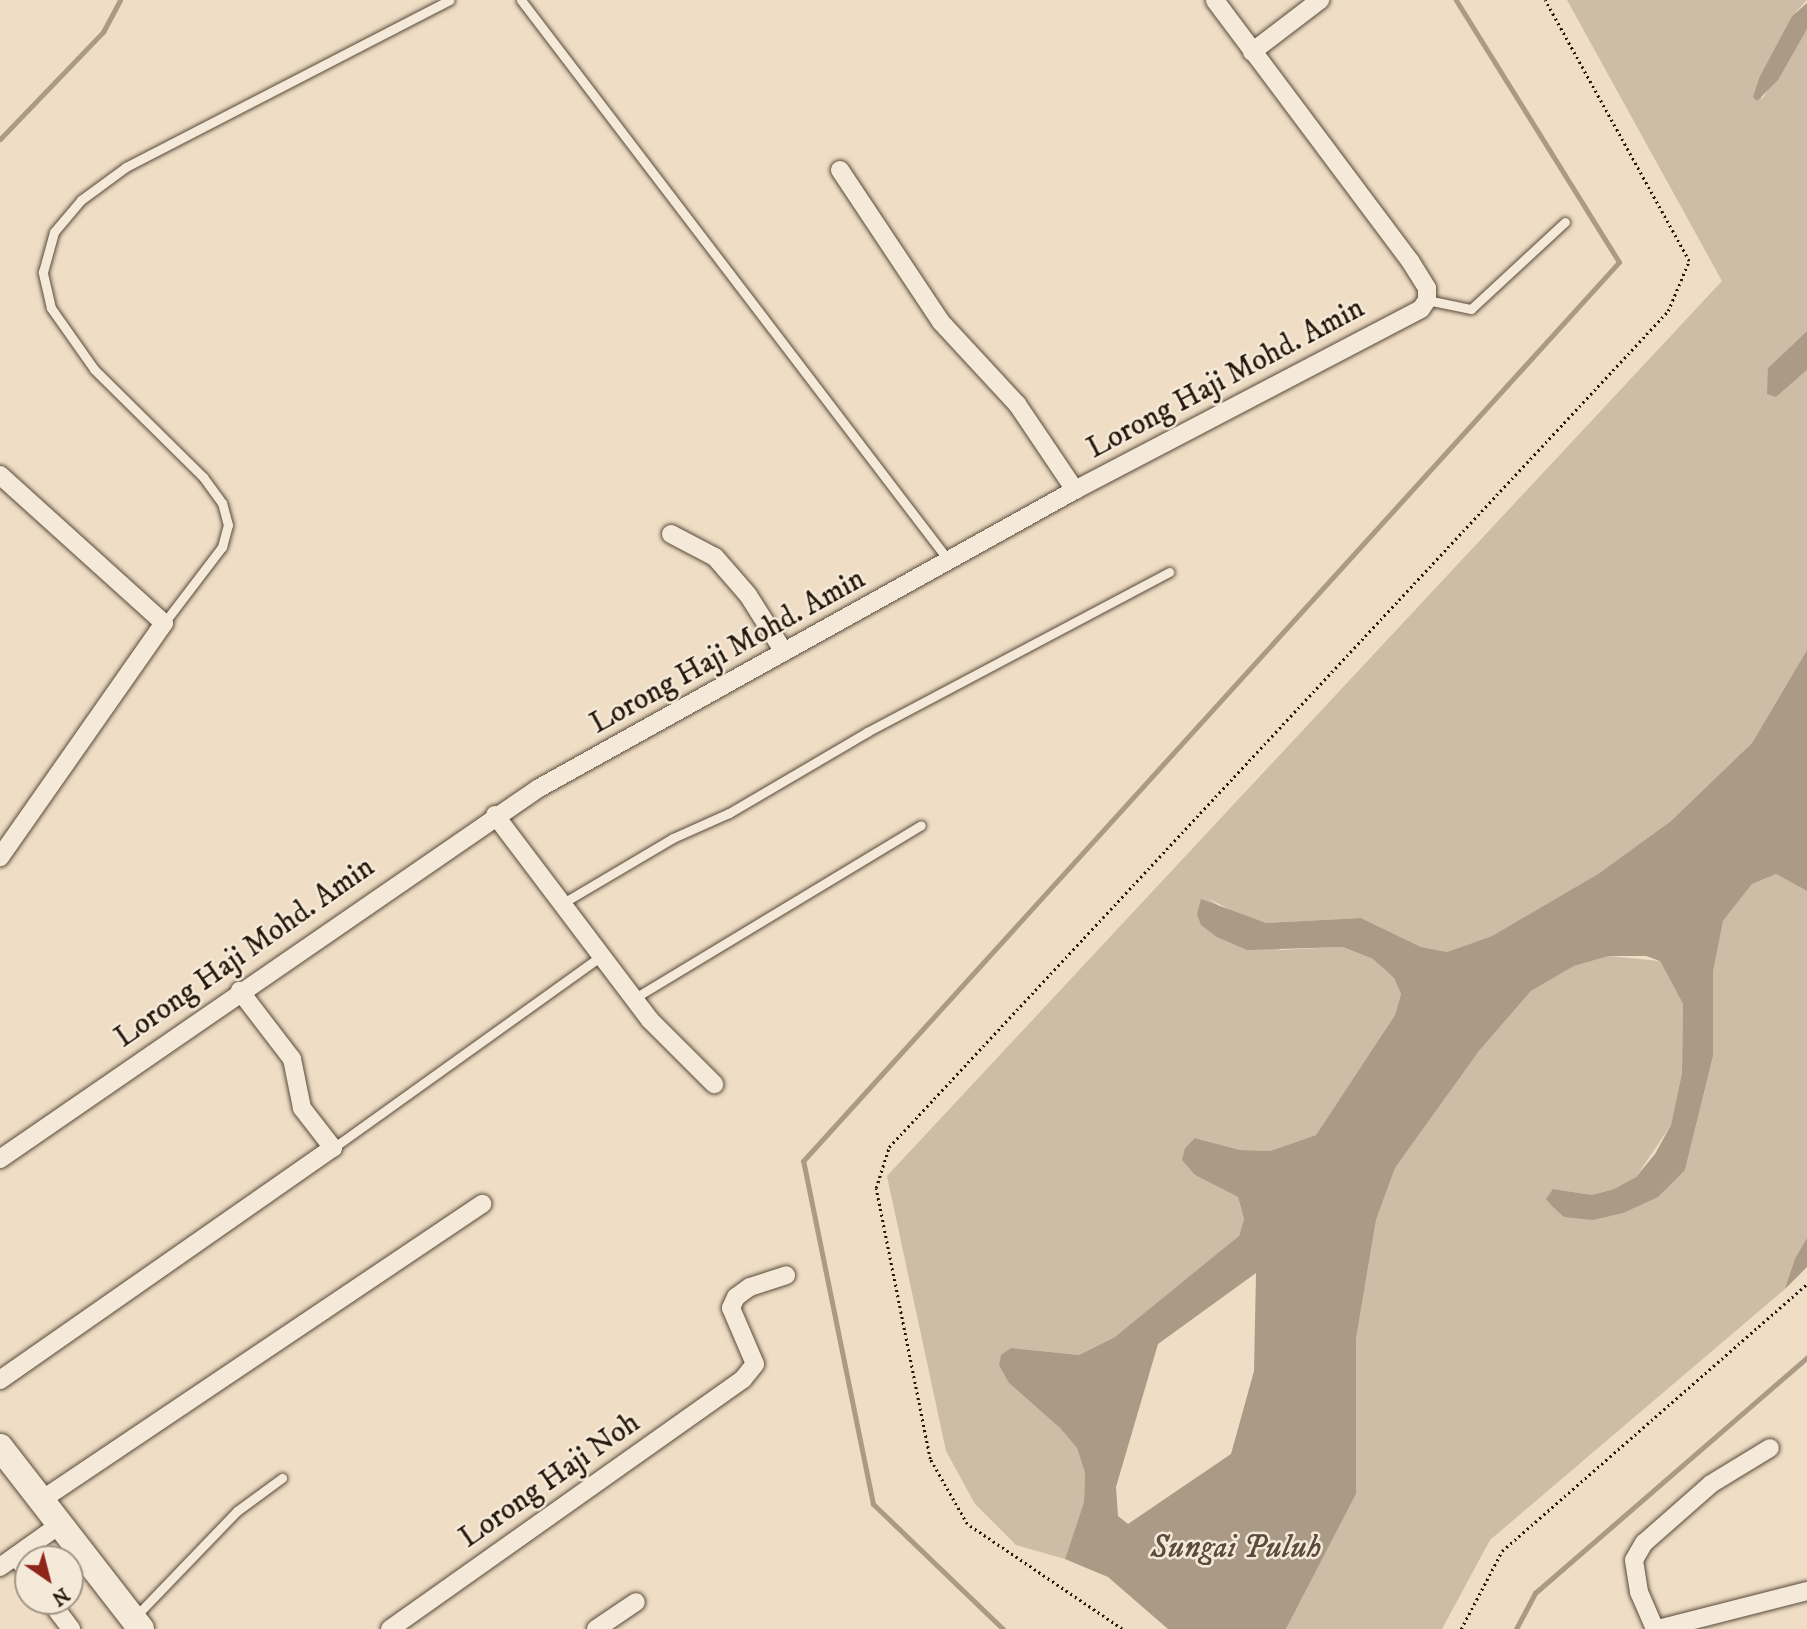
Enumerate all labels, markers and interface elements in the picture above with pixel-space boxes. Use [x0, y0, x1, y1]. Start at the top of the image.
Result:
street label: Lorong Haji Mohd. Amin [1081, 291, 1371, 467]
street label: Lorong Haji Mohd. Amin [584, 561, 872, 743]
street label: Lorong Haji Mohd. Amin [108, 850, 382, 1056]
street label: Lorong Haji Noh [453, 1405, 647, 1557]
water label: Sungai Puluh [1151, 1529, 1321, 1567]
north arrow [14, 1545, 84, 1615]
text: N [47, 1582, 73, 1610]

